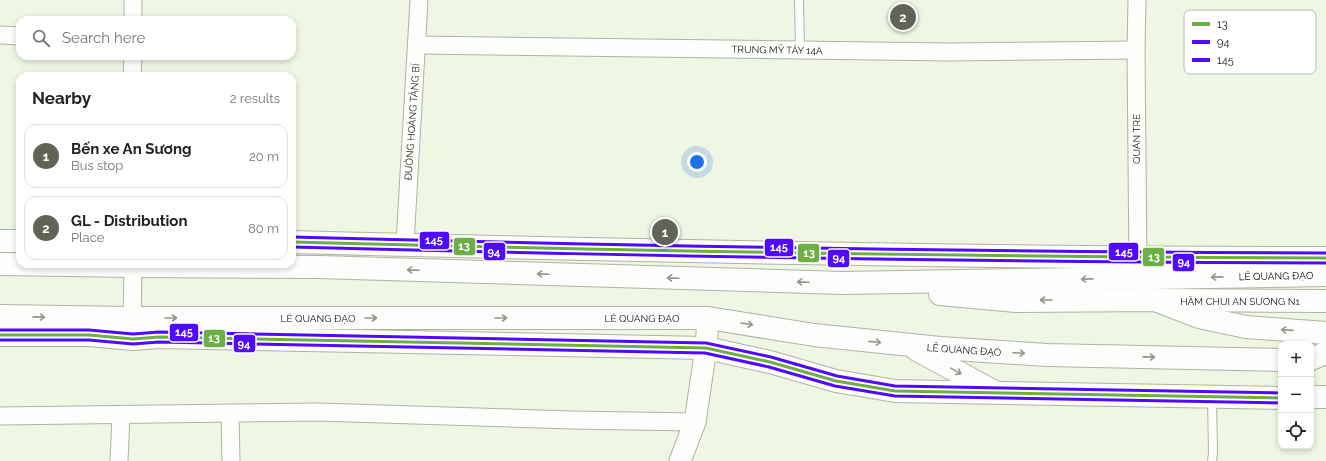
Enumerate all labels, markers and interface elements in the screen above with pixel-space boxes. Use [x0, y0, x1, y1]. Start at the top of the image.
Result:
pin: 2 [890, 2, 916, 32]
legend [1184, 10, 1316, 74]
search box [16, 16, 296, 60]
text: 13 [1217, 18, 1228, 31]
icon: search [30, 27, 52, 49]
text: Search here [62, 29, 145, 47]
text: 94 [1217, 36, 1229, 49]
street label: TRUNG MỸ TÂY 14A [731, 44, 823, 56]
text: 145 [1217, 54, 1234, 67]
street label: ĐƯỜNG HOÀNG TĂNG BÍ [402, 63, 422, 181]
text: Nearby [32, 88, 91, 108]
text: 2 results [230, 91, 280, 106]
street label: QUÁN TRE [1131, 114, 1142, 164]
text: Bến xe An Sương [71, 140, 191, 158]
text: 1 [43, 149, 49, 164]
text: 20 m [249, 149, 279, 164]
your location [687, 152, 707, 172]
text: Bus stop [71, 158, 123, 173]
text: GL - Distribution [71, 212, 187, 230]
pin: 1 [652, 217, 678, 247]
text: 2 [42, 221, 50, 236]
text: 80 m [248, 221, 279, 236]
text: Place [71, 230, 104, 245]
line badge: 145 [419, 231, 450, 250]
text: 145 [425, 234, 443, 247]
line badge: 13 [453, 237, 476, 256]
line badge: 145 [764, 238, 794, 257]
text: 13 [458, 240, 470, 253]
text: 145 [770, 241, 788, 254]
line badge: 94 [483, 242, 506, 261]
line badge: 145 [1108, 242, 1139, 261]
line badge: 13 [797, 243, 820, 263]
text: 94 [488, 246, 500, 259]
text: 145 [1115, 246, 1133, 259]
text: 13 [803, 247, 815, 260]
line badge: 13 [1142, 247, 1165, 267]
line badge: 94 [827, 249, 850, 268]
text: 13 [1148, 251, 1160, 264]
text: 94 [833, 252, 845, 265]
line badge: 94 [1172, 253, 1195, 272]
text: 94 [1178, 256, 1190, 269]
one-way arrow [407, 266, 420, 274]
one-way arrow [537, 270, 550, 278]
street label: LÊ QUANG ĐẠO [1238, 270, 1314, 282]
one-way arrow [1211, 273, 1224, 281]
one-way arrow [667, 274, 680, 282]
one-way arrow [1081, 275, 1094, 283]
one-way arrow [797, 278, 810, 286]
one-way arrow [1040, 296, 1053, 304]
street label: HẦM CHUI AN SƯƠNG N1 [1180, 296, 1300, 307]
one-way arrow [32, 313, 45, 321]
street label: LÊ QUANG ĐẠO [281, 313, 356, 324]
street label: LÊ QUANG ĐẠO [605, 313, 680, 324]
one-way arrow [164, 314, 177, 322]
one-way arrow [364, 314, 377, 322]
one-way arrow [494, 314, 507, 322]
one-way arrow [740, 321, 753, 329]
line badge: 145 [169, 323, 199, 342]
text: 145 [175, 326, 193, 339]
one-way arrow [1281, 327, 1294, 334]
line badge: 13 [203, 329, 226, 348]
text: 13 [208, 332, 220, 345]
line badge: 94 [233, 334, 256, 353]
text: 94 [238, 338, 250, 351]
one-way arrow [868, 338, 881, 346]
map controls [1278, 341, 1314, 449]
button: + [1278, 341, 1314, 377]
street label: LÊ QUANG ĐẠO [926, 342, 1002, 358]
one-way arrow [1012, 350, 1025, 357]
one-way arrow [1142, 353, 1155, 361]
one-way arrow [950, 367, 962, 375]
button: − [1278, 377, 1314, 413]
button: locate [1278, 413, 1314, 449]

